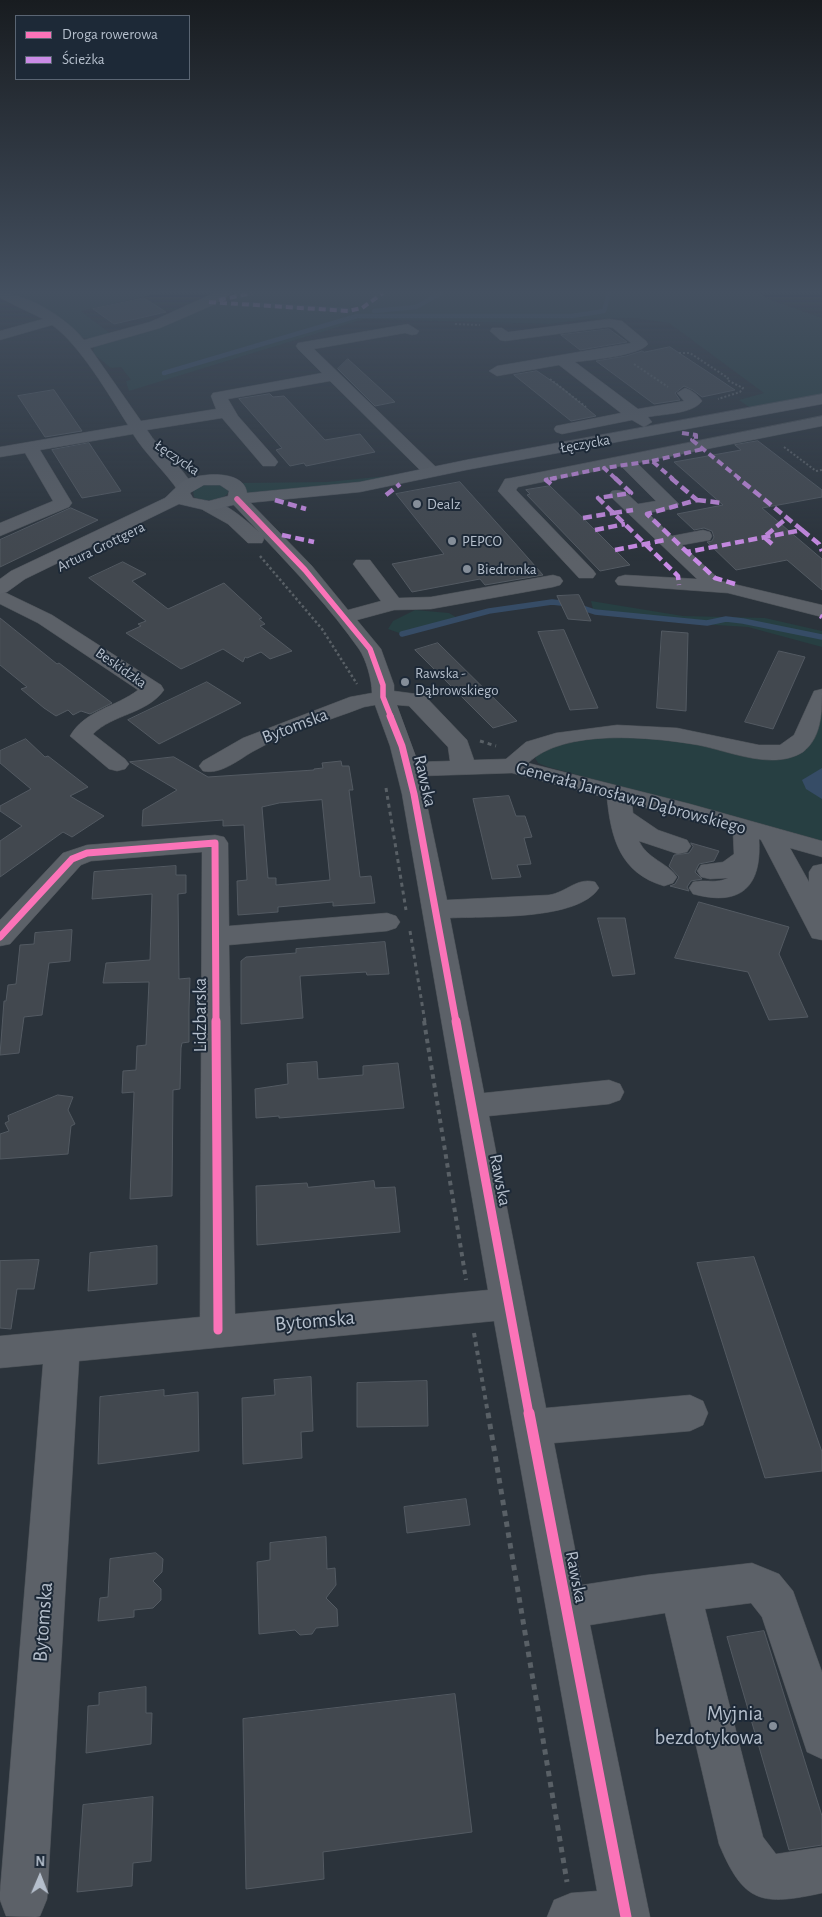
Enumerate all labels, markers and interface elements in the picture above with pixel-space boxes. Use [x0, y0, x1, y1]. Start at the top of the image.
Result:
legend [15, 15, 190, 80]
text: Droga rowerowa [62, 27, 158, 42]
text: Ścieżka [62, 52, 105, 67]
street label: Łęczycka [559, 431, 611, 457]
street label: Łęczycka [151, 436, 203, 480]
place label: Dealz [427, 495, 460, 513]
marker: Dealz [411, 498, 423, 510]
street label: Artura Grottgera [54, 518, 148, 576]
place label: PEPCO [462, 532, 502, 550]
marker: PEPCO [446, 535, 458, 547]
place label: Biedronka [477, 560, 537, 578]
marker: Biedronka [461, 563, 473, 575]
street label: Beskidzka [92, 644, 150, 692]
place label: Rawska - Dąbrowskiego [415, 664, 499, 699]
marker: Rawska - Dąbrowskiego [399, 676, 411, 688]
street label: Bytomska [259, 704, 331, 748]
street label: Rawska [409, 753, 441, 809]
street label: Generała Jarosława Dąbrowskiego [514, 757, 748, 839]
street label: Lidzbarska [190, 978, 212, 1052]
street label: Rawska [484, 1152, 516, 1208]
street label: Bytomska [274, 1305, 356, 1337]
street label: Rawska [560, 1549, 592, 1605]
street label: Bytomska [28, 1581, 58, 1663]
place label: Myjnia bezdotykowa [655, 1701, 763, 1751]
marker: Myjnia bezdotykowa [767, 1720, 779, 1732]
north arrow [15, 1852, 65, 1902]
text: N [35, 1855, 45, 1869]

